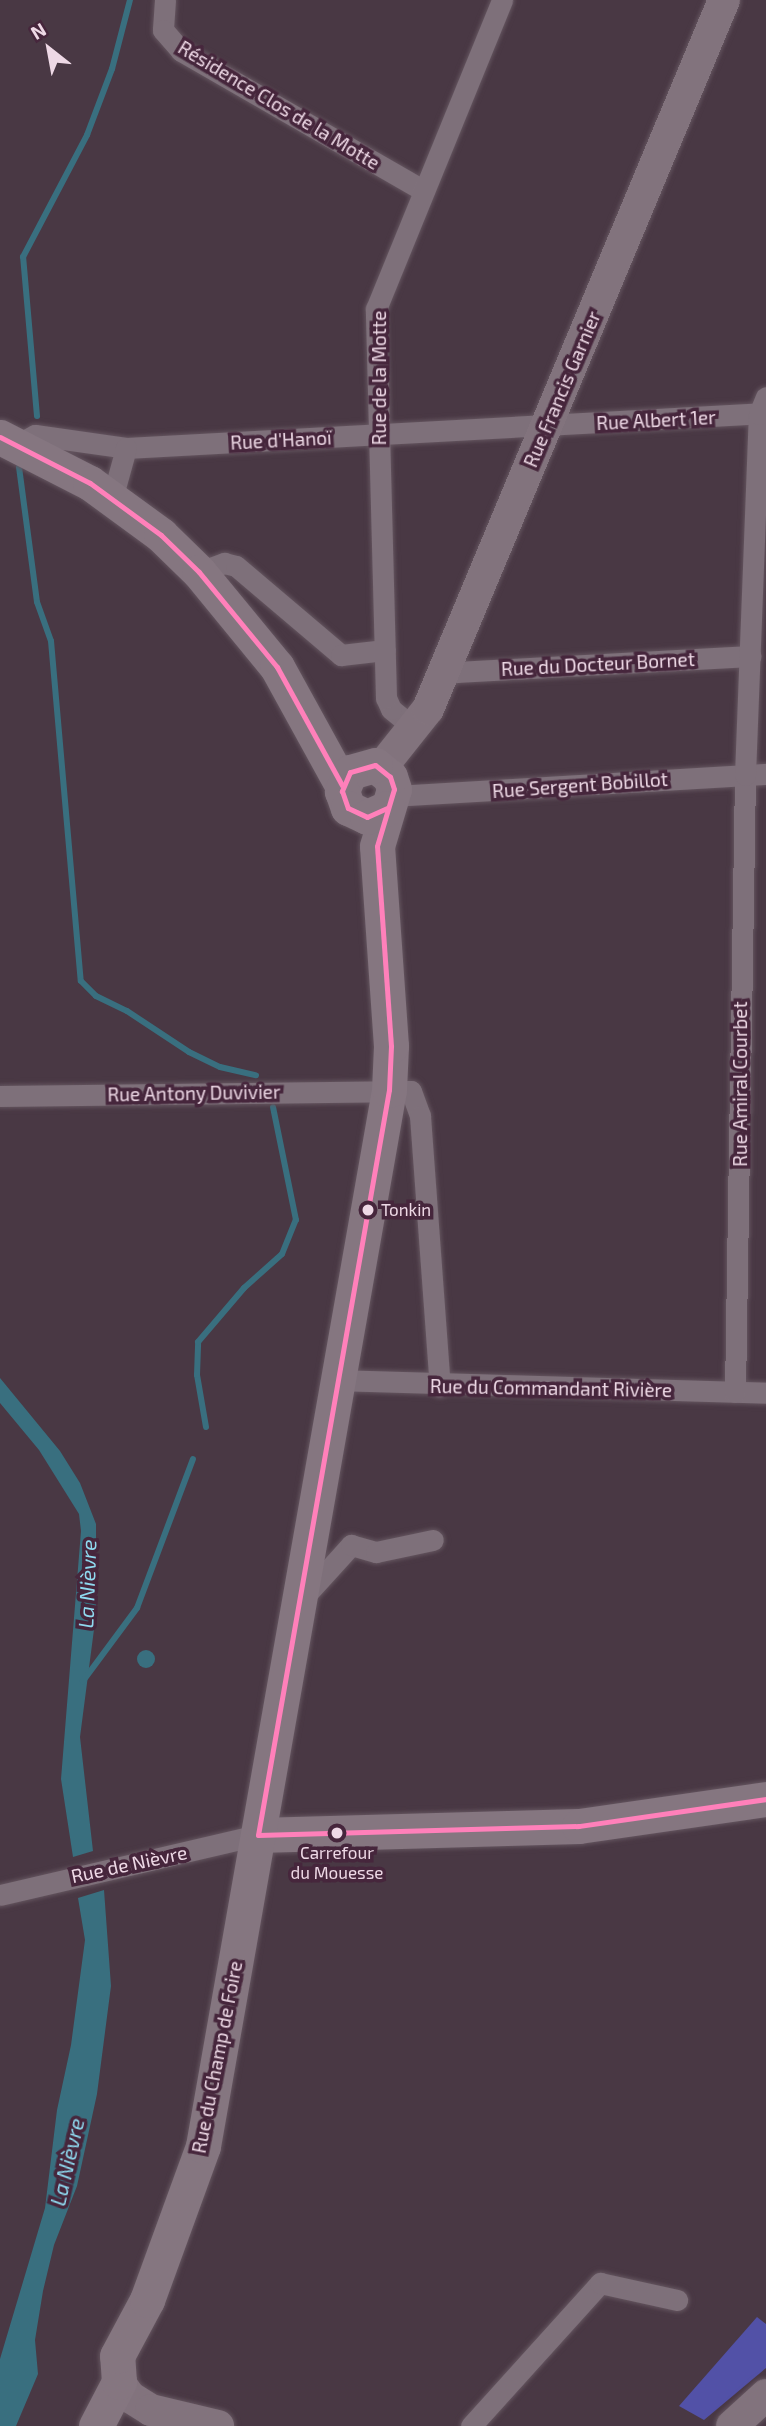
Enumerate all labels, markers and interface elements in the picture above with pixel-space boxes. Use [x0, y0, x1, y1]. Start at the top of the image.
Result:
north arrow [14, 14, 84, 84]
text: N [26, 17, 50, 44]
street label: Résidence Clos de la Motte [174, 36, 384, 174]
street label: Rue Francis Garnier [519, 307, 605, 471]
street label: Rue de la Motte [368, 311, 390, 445]
street label: Rue Albert 1er [595, 405, 717, 435]
street label: Rue d'Hanoï [230, 426, 332, 454]
street label: Rue du Docteur Bornet [500, 648, 696, 680]
street label: Rue Sergent Bobillot [491, 767, 669, 803]
street label: Rue Amiral Courbet [729, 1001, 751, 1167]
street label: Rue Antony Duvivier [107, 1080, 281, 1106]
place label: Tonkin [381, 1200, 431, 1220]
marker: Tonkin [361, 1203, 375, 1217]
street label: Rue du Commandant Rivière [430, 1374, 672, 1402]
water label: La Nièvre [73, 1539, 101, 1629]
marker: Carrefour du Mouesse [330, 1826, 344, 1840]
street label: Rue de Nièvre [69, 1841, 189, 1887]
place label: Carrefour du Mouesse [290, 1843, 384, 1883]
street label: Rue du Champ de Foire [187, 1959, 247, 2155]
water label: La Nièvre [45, 2116, 89, 2208]

